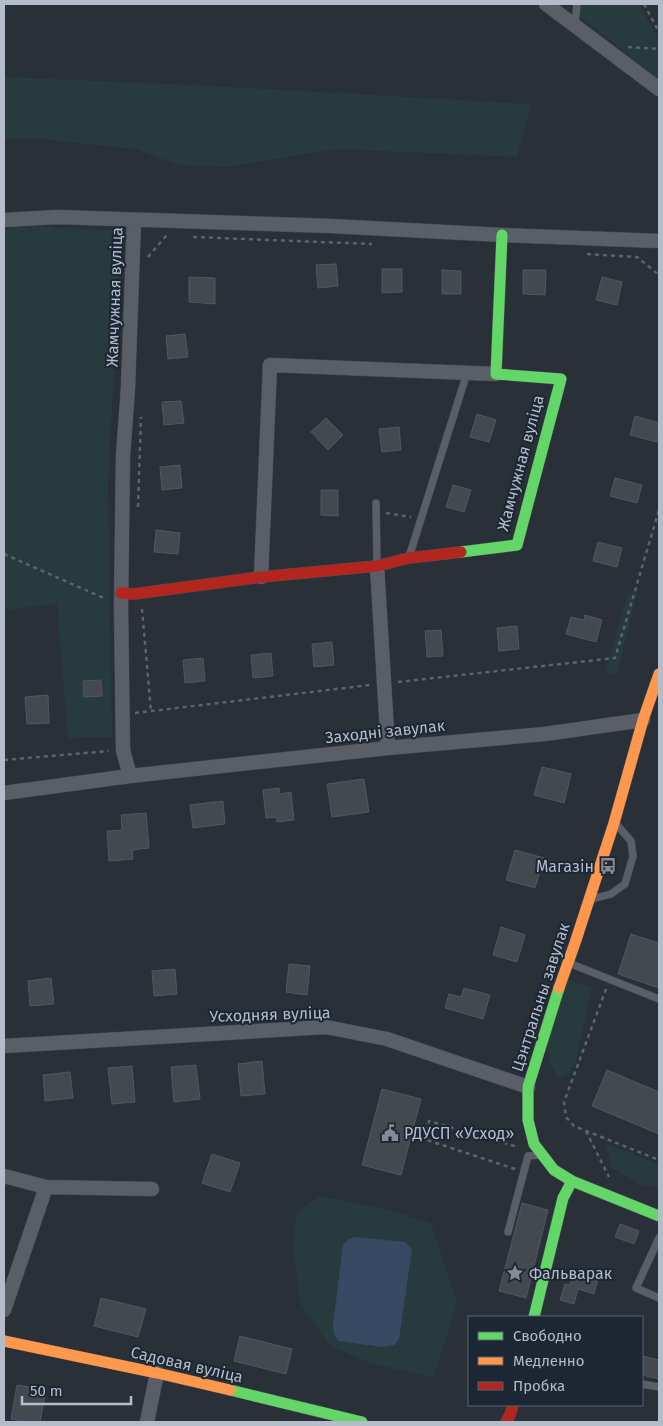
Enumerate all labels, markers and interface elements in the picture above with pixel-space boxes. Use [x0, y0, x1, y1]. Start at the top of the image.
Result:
street label: Жамчужная вуліца [103, 227, 126, 367]
street label: Жамчужная вуліца [493, 393, 548, 533]
street label: Заходні завулак [324, 716, 447, 747]
bus stop icon: Магазін [598, 856, 618, 876]
place label: Магазін [536, 857, 594, 876]
street label: Цэнтральны завулак [507, 920, 574, 1074]
street label: Усходняя вуліца [209, 1003, 331, 1026]
public building icon: РДУСП «Усход» [380, 1123, 400, 1143]
place label: РДУСП «Усход» [404, 1124, 514, 1143]
place icon: Фальварак [505, 1263, 525, 1283]
place label: Фальварак [529, 1264, 613, 1283]
legend [468, 1316, 643, 1406]
text: Свободно [513, 1327, 582, 1345]
street label: Садовая вуліца [129, 1342, 245, 1387]
text: Медленно [513, 1352, 585, 1370]
scale bar [22, 1374, 131, 1406]
text: Пробка [513, 1377, 565, 1395]
text: 50 m [30, 1382, 63, 1400]

